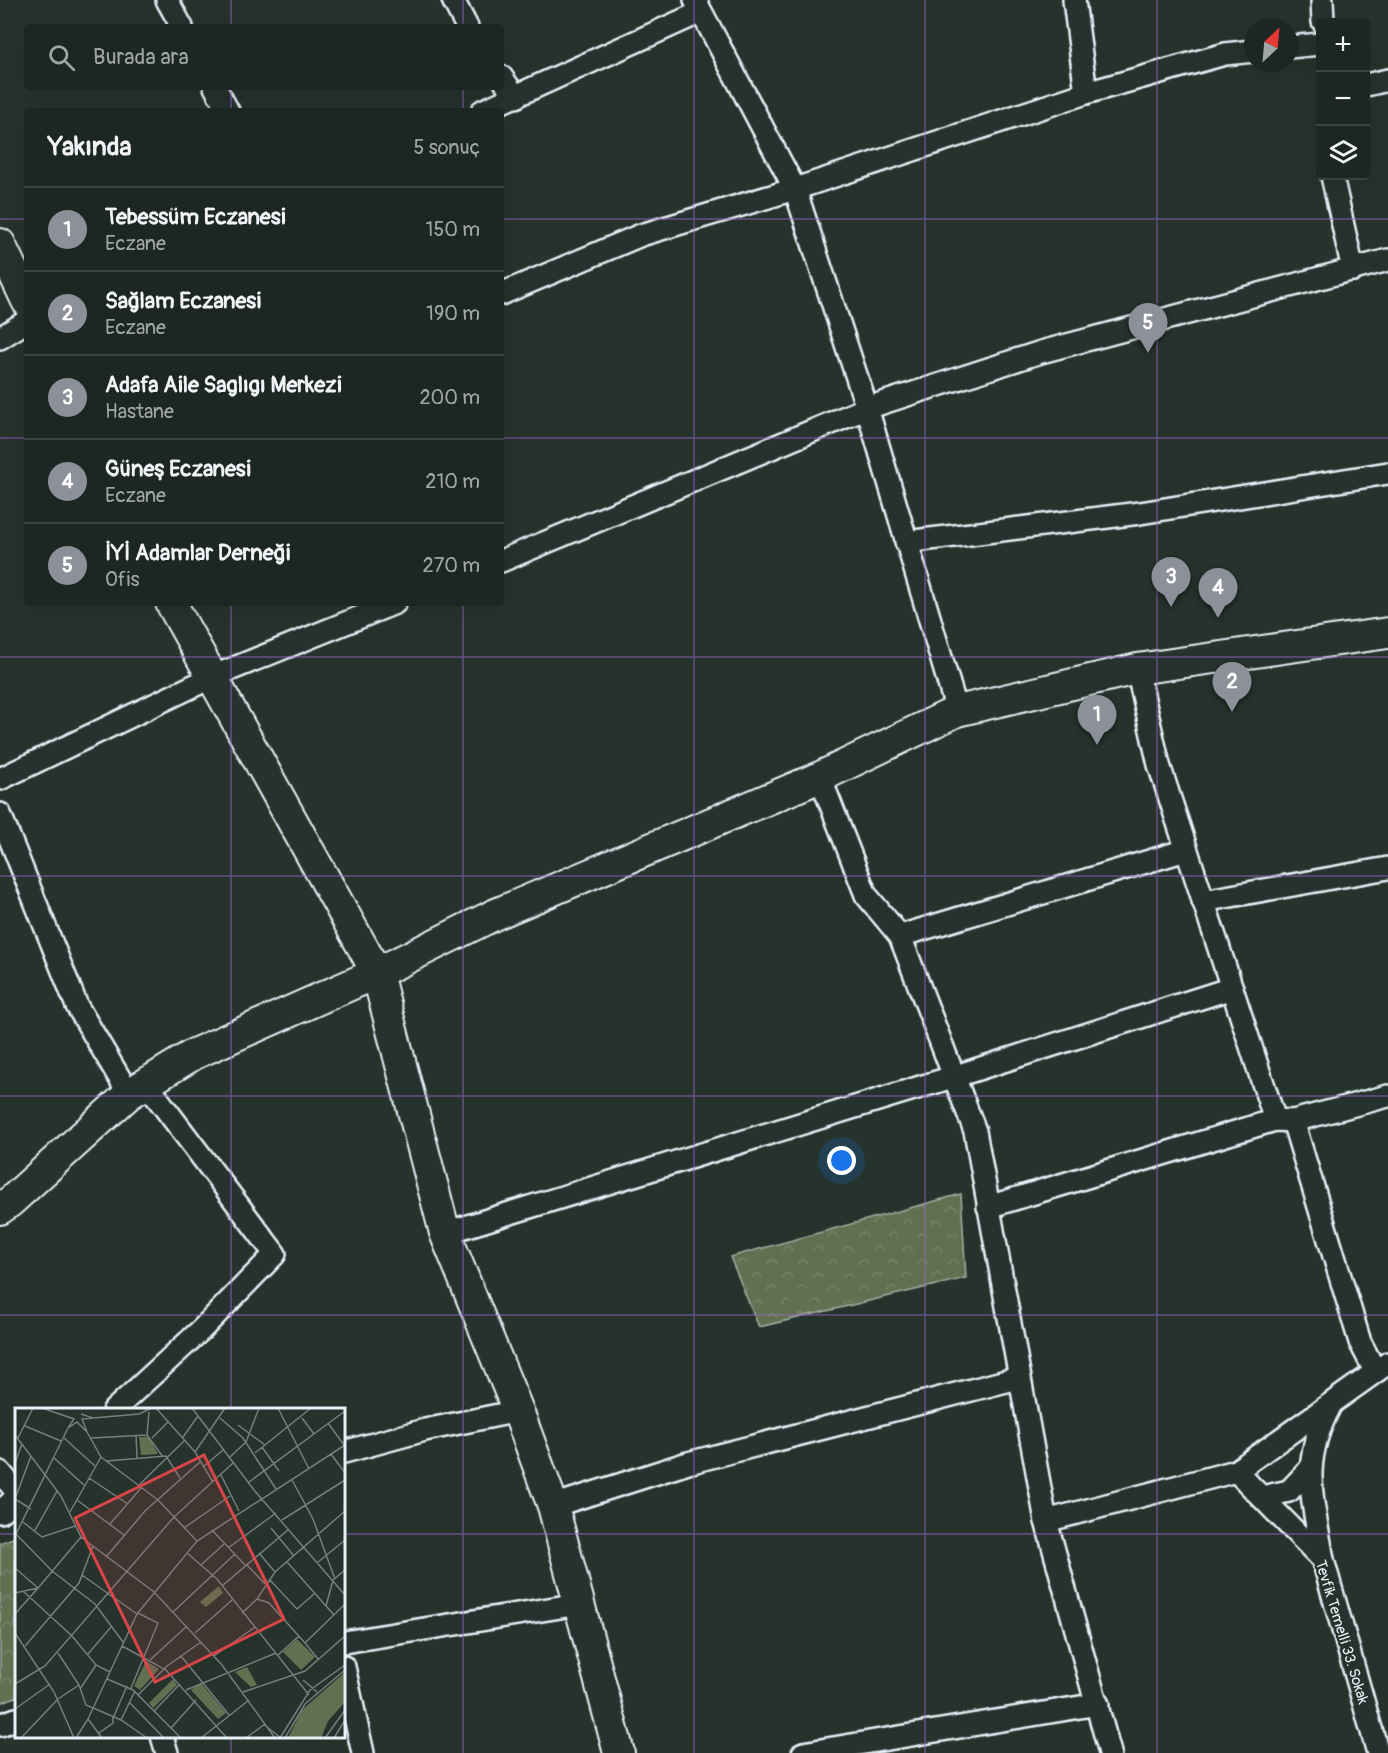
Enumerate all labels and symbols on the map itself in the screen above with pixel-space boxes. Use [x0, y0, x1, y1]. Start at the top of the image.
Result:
north arrow [1244, 18, 1298, 72]
pin: 5 [1128, 304, 1168, 353]
pin: 3 [1152, 558, 1190, 607]
pin: 4 [1198, 568, 1238, 618]
pin: 2 [1212, 662, 1252, 712]
pin: 1 [1078, 696, 1116, 745]
your location [827, 1146, 856, 1175]
inset map [15, 1408, 345, 1738]
street label: Tevfik Temelli 33. Sokak [1311, 1558, 1373, 1707]

